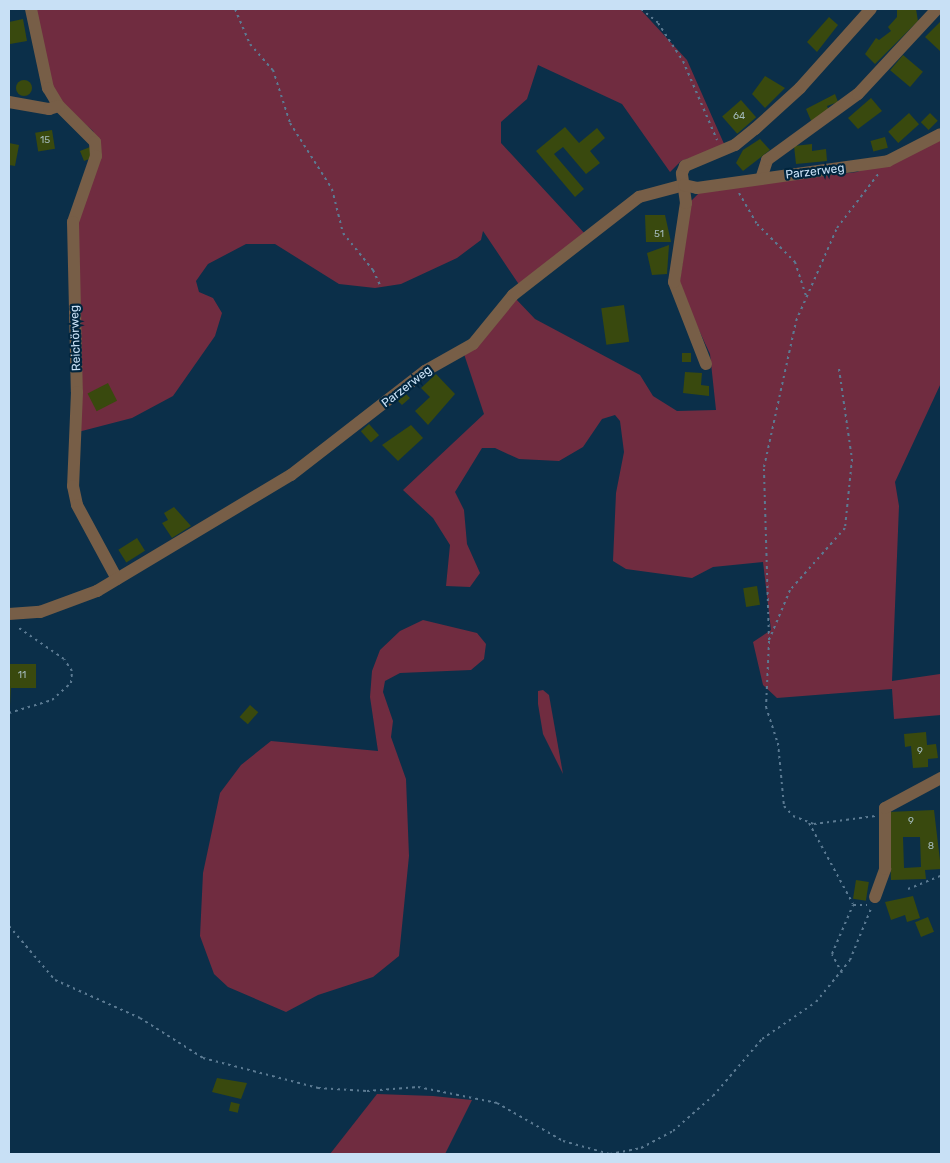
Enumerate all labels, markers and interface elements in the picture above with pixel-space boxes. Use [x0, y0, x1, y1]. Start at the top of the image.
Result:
house number: 64 [733, 111, 745, 123]
house number: 15 [40, 135, 50, 147]
street label: Parzerweg [785, 161, 845, 183]
house number: 51 [654, 229, 664, 241]
street label: Reichörweg [68, 305, 84, 371]
street label: Parzerweg [379, 363, 435, 411]
house number: 11 [18, 670, 26, 682]
house number: 9 [917, 746, 923, 758]
house number: 9 [908, 816, 914, 828]
house number: 8 [928, 841, 934, 853]

